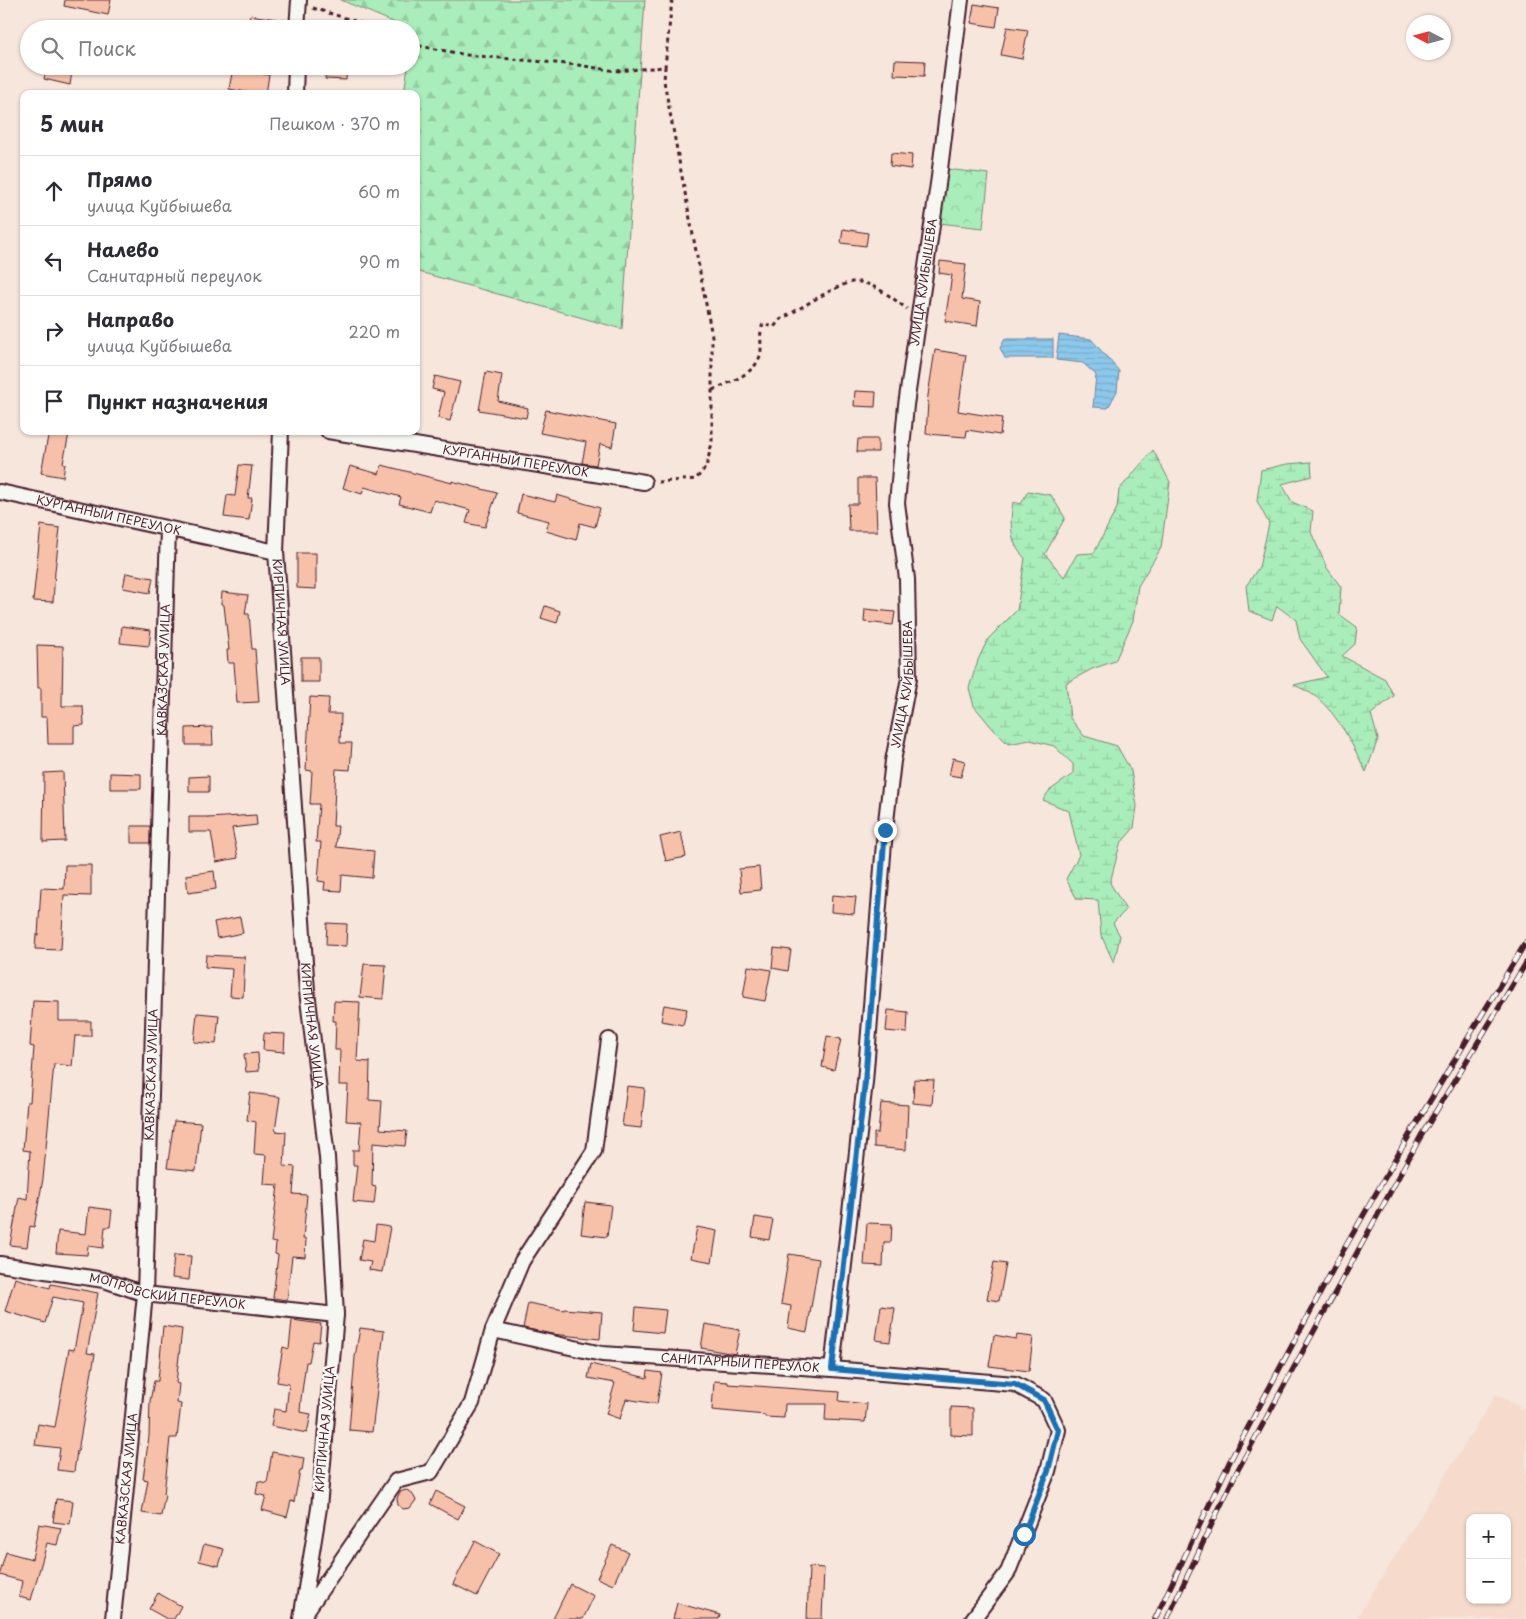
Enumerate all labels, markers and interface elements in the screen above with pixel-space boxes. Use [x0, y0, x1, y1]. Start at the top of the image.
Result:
north arrow [1406, 15, 1451, 60]
search box [20, 20, 420, 75]
icon: search [38, 34, 66, 62]
text: Поиск [78, 34, 136, 62]
text: 5 мин [40, 107, 104, 139]
text: Пешком · 370 m [269, 111, 400, 135]
text: Прямо [87, 165, 152, 193]
icon: ahead [40, 177, 68, 205]
text: 60 m [358, 179, 400, 203]
text: улица Куйбышева [87, 193, 232, 217]
street label: УЛИЦА КУЙБЫШЕВА [905, 217, 941, 347]
text: Налево [87, 235, 159, 263]
icon: left [40, 247, 68, 275]
text: 90 m [359, 249, 400, 273]
text: Санитарный переулок [87, 263, 262, 287]
text: Направо [87, 305, 174, 333]
icon: right [40, 317, 68, 345]
text: 220 m [349, 319, 400, 343]
text: улица Куйбышева [87, 333, 232, 357]
icon: arrive [40, 387, 68, 415]
text: Пункт назначения [87, 387, 268, 415]
street label: КУРГАННЫЙ ПЕРЕУЛОК [441, 440, 590, 481]
street label: КУРГАННЫЙ ПЕРЕУЛОК [35, 490, 183, 539]
street label: КИРПИЧНАЯ УЛИЦА [268, 558, 295, 686]
street label: КАВКАЗСКАЯ УЛИЦА [152, 604, 174, 736]
street label: УЛИЦА КУЙБЫШЕВА [886, 620, 917, 749]
route end [874, 819, 897, 842]
street label: КИРПИЧНАЯ УЛИЦА [297, 962, 329, 1090]
street label: КАВКАЗСКАЯ УЛИЦА [140, 1008, 162, 1141]
street label: МОПРОВСКИЙ ПЕРЕУЛОК [88, 1268, 247, 1313]
street label: САНИТАРНЫЙ ПЕРЕУЛОК [660, 1348, 820, 1376]
street label: КИРПИЧНАЯ УЛИЦА [309, 1365, 339, 1493]
street label: КАВКАЗСКАЯ УЛИЦА [110, 1412, 141, 1545]
map controls [1466, 1514, 1511, 1604]
button: + [1466, 1514, 1511, 1559]
route start [1013, 1523, 1036, 1546]
button: − [1466, 1559, 1511, 1604]

